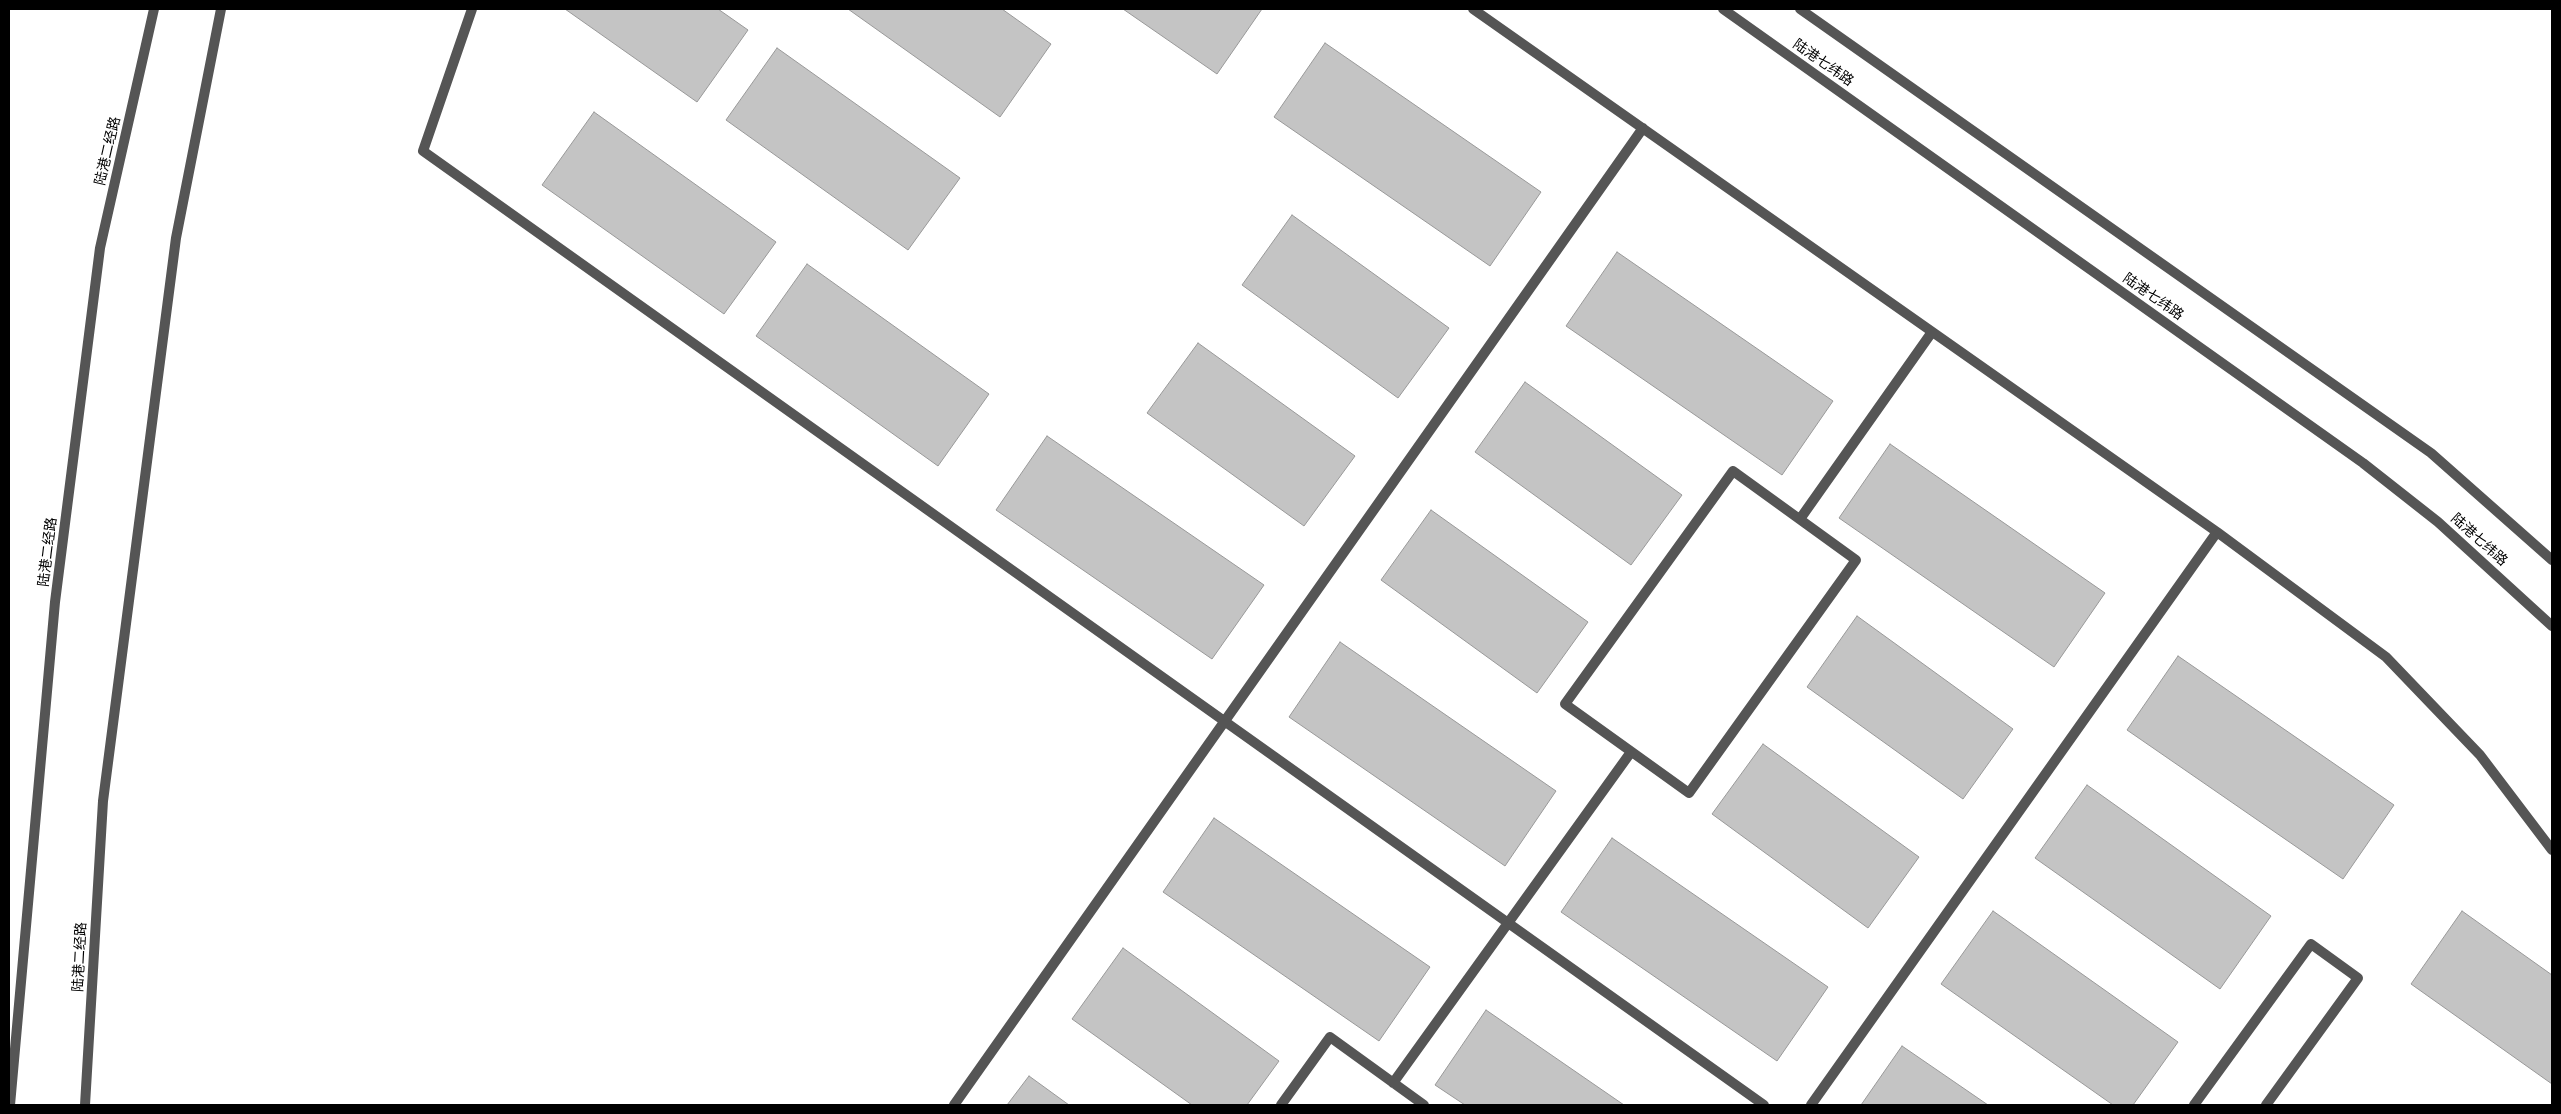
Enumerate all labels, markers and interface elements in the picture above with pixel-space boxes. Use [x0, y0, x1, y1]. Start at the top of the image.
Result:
street label: 陆港七纬路 [1790, 36, 1856, 90]
street label: 陆港二经路 [92, 115, 124, 187]
street label: 陆港七纬路 [2120, 270, 2186, 324]
street label: 陆港七纬路 [2447, 510, 2511, 570]
street label: 陆港二经路 [35, 516, 61, 588]
street label: 陆港二经路 [70, 922, 90, 992]

